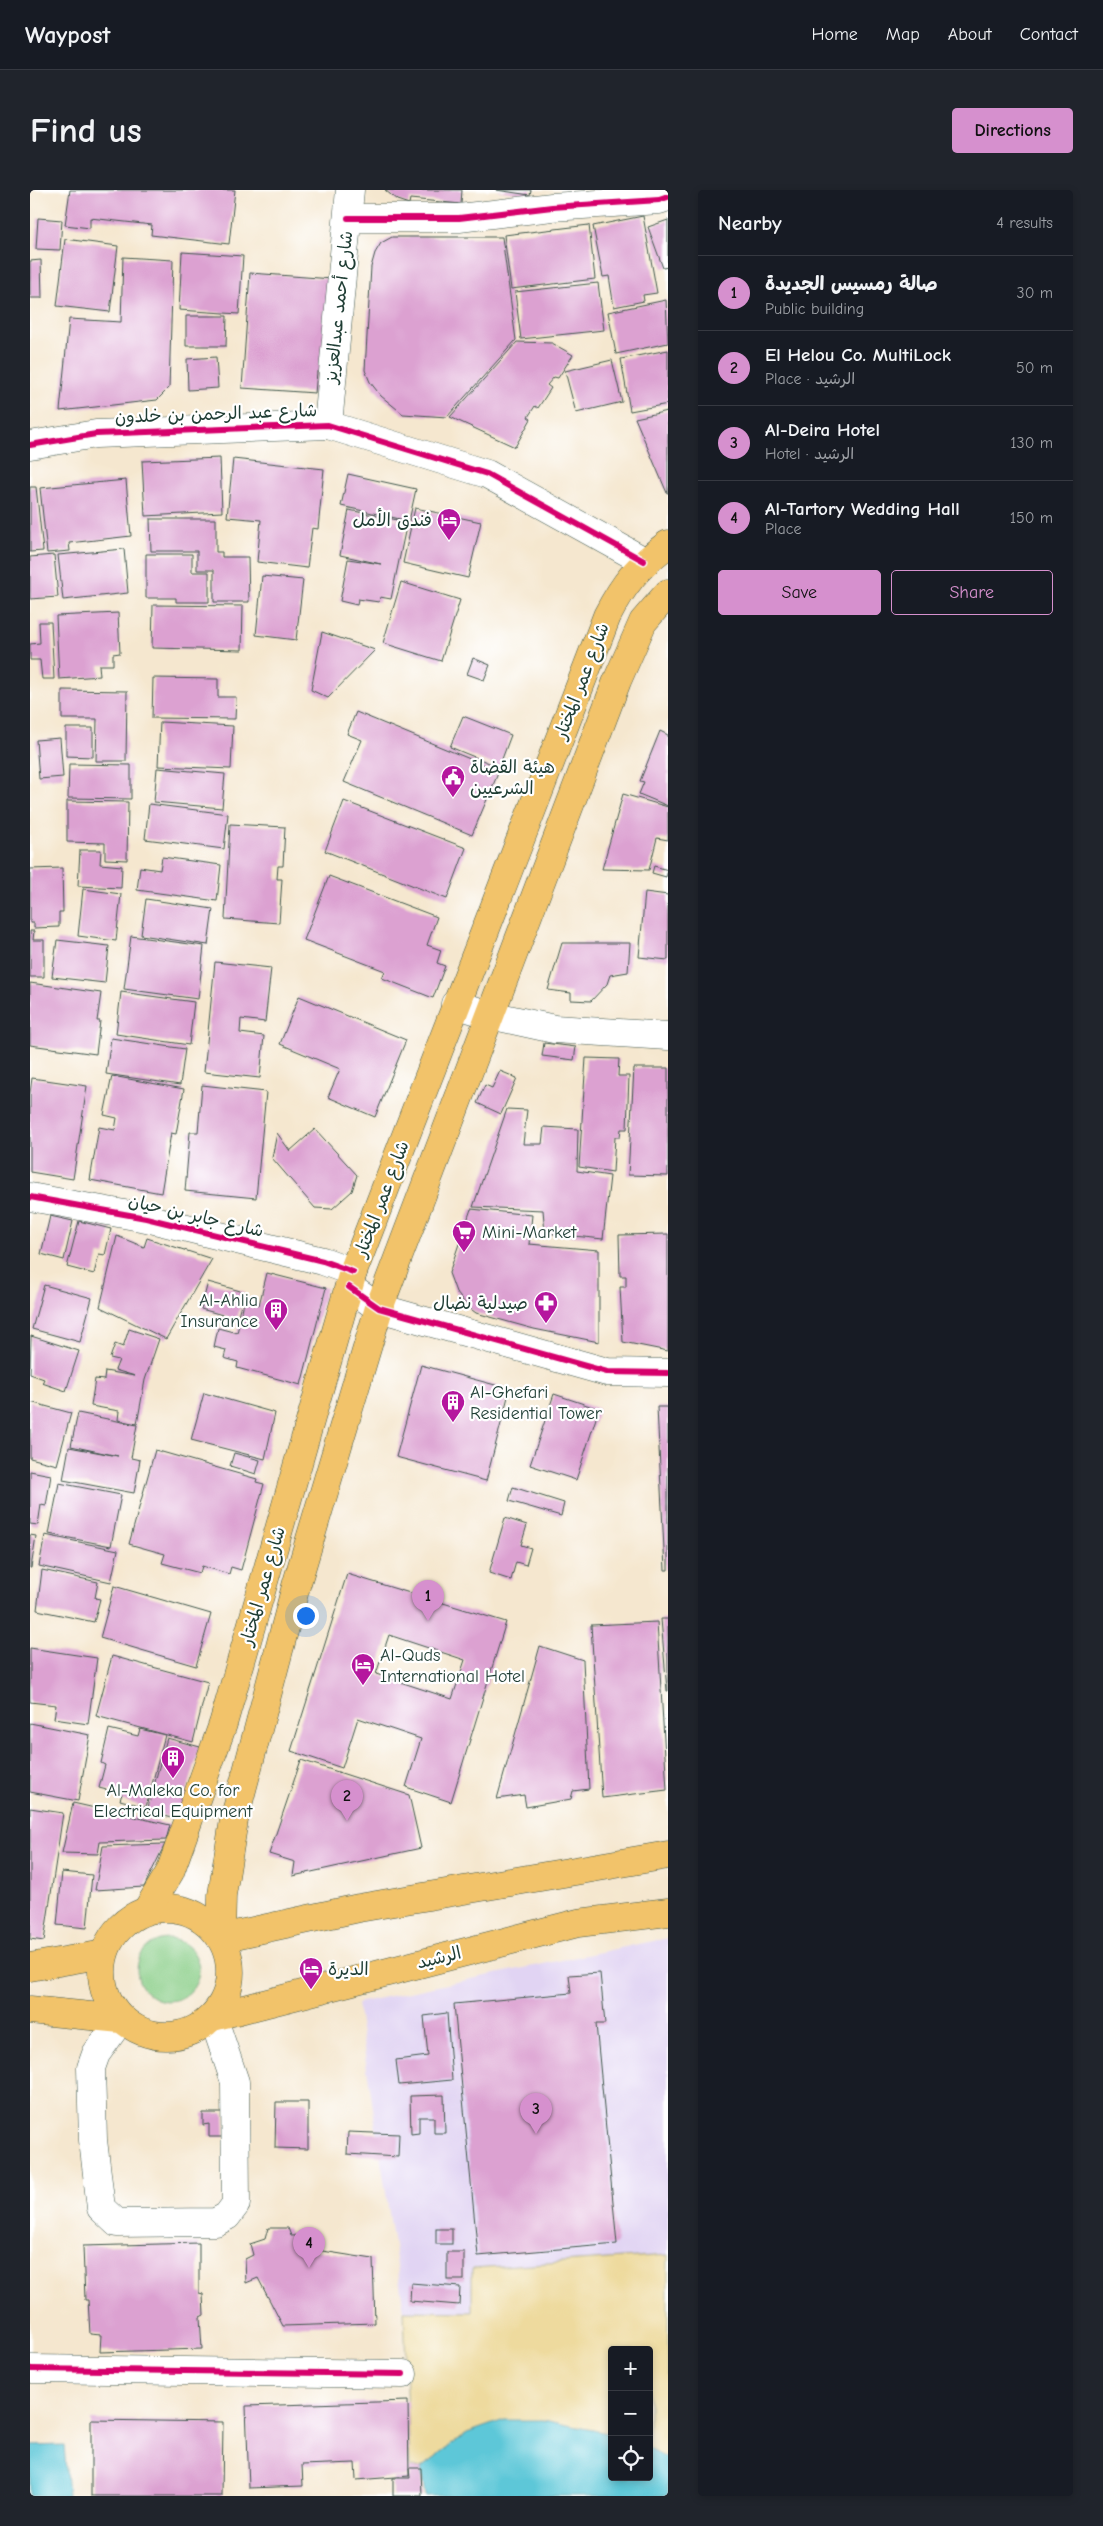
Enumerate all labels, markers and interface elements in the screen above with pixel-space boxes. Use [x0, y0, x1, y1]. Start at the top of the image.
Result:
text: Waypost [25, 21, 110, 49]
text: Home [811, 24, 858, 45]
text: Map [886, 24, 920, 45]
text: About [948, 24, 992, 45]
text: Contact [1020, 24, 1078, 45]
button: Directions [952, 108, 1073, 153]
text: Find us [30, 110, 142, 151]
text: Nearby [718, 211, 782, 235]
text: 4 results [996, 214, 1053, 232]
street label: شارع أحمد عبدالعزيز [320, 230, 358, 386]
text: صالة رمسيس الجديدة [765, 273, 938, 295]
text: 1 [731, 284, 737, 302]
text: 30 m [1017, 284, 1053, 302]
text: Public building [765, 300, 864, 318]
text: El Helou Co. MultiLock [765, 344, 951, 366]
text: 2 [730, 359, 738, 377]
text: 50 m [1016, 359, 1053, 377]
text: Place · الرشيد [765, 370, 855, 388]
street label: شارع عبد الرحمن بن خلدون [114, 400, 318, 429]
text: Al-Deira Hotel [765, 419, 880, 441]
text: 3 [730, 434, 738, 452]
text: 130 m [1010, 434, 1053, 452]
text: Hotel · الرشيد [765, 445, 854, 463]
text: Al-Tartory Wedding Hall [765, 498, 960, 520]
hotel icon: فندق الأمل [436, 507, 462, 541]
place label: فندق الأمل [352, 508, 432, 531]
text: 4 [730, 509, 738, 527]
text: 150 m [1010, 509, 1053, 527]
text: Place [765, 520, 801, 538]
button: Save [718, 570, 881, 615]
button: Share [891, 570, 1053, 615]
street label: شارع عمر المختار [549, 620, 615, 744]
place label: هيئة القضاة الشرعيين [470, 757, 555, 799]
public building icon: هيئة القضاة الشرعيين [440, 764, 466, 798]
street label: شارع عمر المختار [349, 1138, 415, 1262]
street label: شارع جابر بن حيان [126, 1190, 266, 1243]
supermarket icon: Mini-Market [451, 1219, 477, 1253]
place label: Mini-Market [482, 1222, 577, 1243]
place label: Al-Ahlia Insurance [181, 1290, 258, 1332]
pharmacy icon: صيدلية نضال [533, 1290, 559, 1324]
place label: صيدلية نضال [433, 1293, 528, 1314]
building icon: Al-Ahlia Insurance [263, 1297, 289, 1331]
place label: Al-Ghefari Residential Tower [470, 1382, 603, 1424]
building icon: Al-Ghefari Residential Tower [440, 1389, 466, 1423]
street label: شارع عمر المختار [235, 1524, 291, 1650]
pin: 1 [412, 1580, 444, 1621]
your location [293, 1603, 319, 1629]
place label: Al-Quds International Hotel [380, 1645, 525, 1687]
hotel icon: Al-Quds International Hotel [350, 1652, 376, 1686]
building icon: Al-Maleka Co. for Electrical Equipment [160, 1745, 186, 1779]
place label: Al-Maleka Co. for Electrical Equipment [94, 1780, 253, 1822]
pin: 2 [331, 1780, 363, 1821]
street label: الرشيد [415, 1942, 463, 1974]
hotel icon: الديرة [298, 1956, 324, 1990]
place label: الديرة [328, 1959, 369, 1980]
pin: 3 [520, 2093, 552, 2134]
pin: 4 [293, 2227, 325, 2268]
map controls [608, 2346, 653, 2481]
button: + [608, 2346, 653, 2391]
button: − [608, 2391, 653, 2436]
button: locate [608, 2436, 653, 2481]

